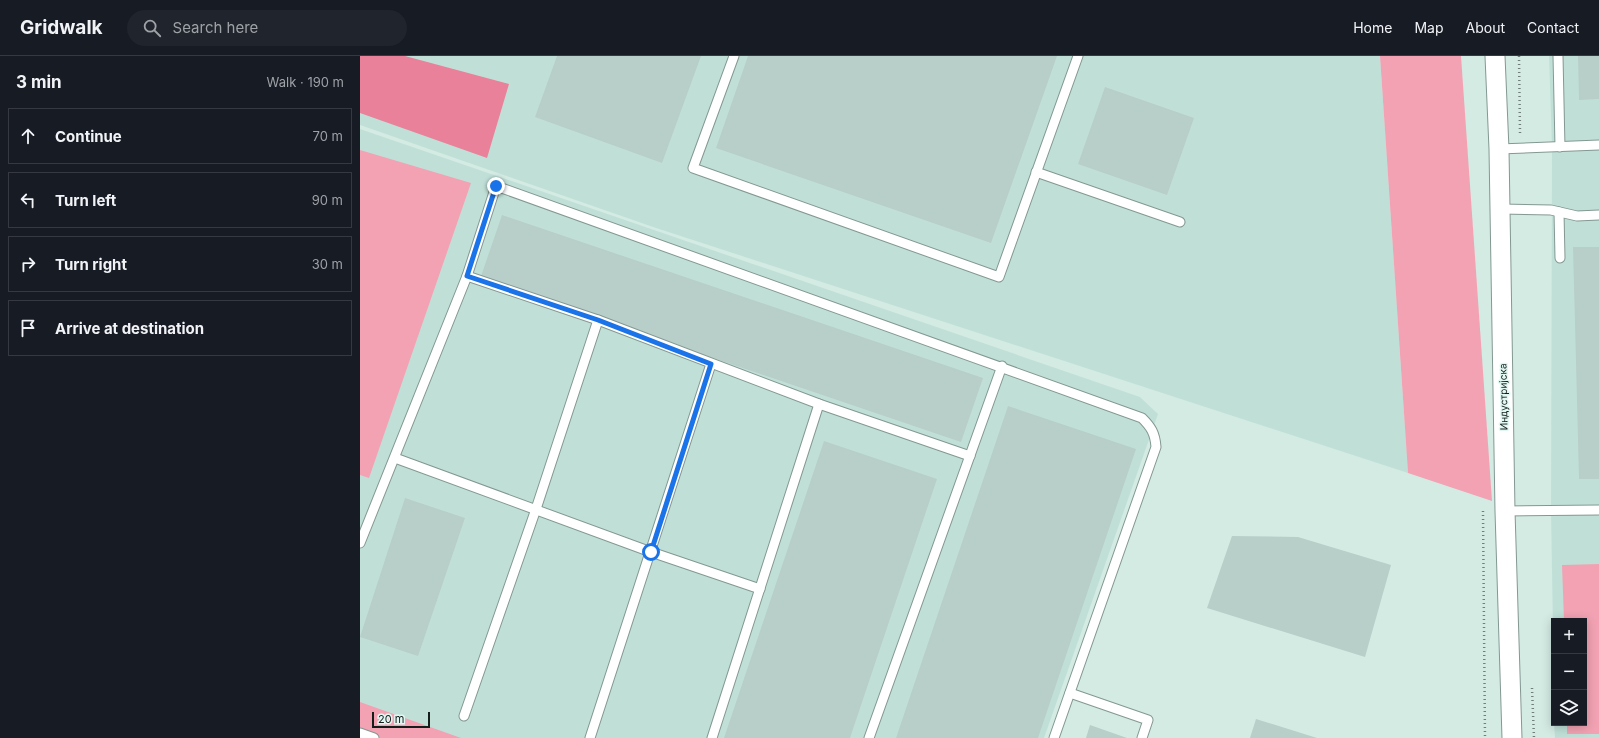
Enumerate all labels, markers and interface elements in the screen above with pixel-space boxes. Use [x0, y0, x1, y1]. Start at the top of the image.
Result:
search box [127, 10, 407, 46]
text: Gridwalk [20, 16, 103, 39]
icon: search [141, 17, 163, 39]
text: Search here [173, 18, 258, 37]
text: Home [1353, 19, 1392, 36]
text: Map [1414, 19, 1444, 36]
text: About [1466, 19, 1505, 36]
text: Contact [1527, 19, 1579, 36]
text: 3 min [16, 72, 62, 92]
text: Walk · 190 m [267, 74, 344, 90]
icon: ahead [17, 125, 39, 147]
text: Continue [55, 127, 122, 146]
text: 70 m [313, 128, 343, 144]
route end [487, 177, 505, 195]
icon: left [17, 189, 39, 211]
text: Turn left [55, 191, 116, 210]
text: 90 m [312, 192, 343, 208]
icon: right [17, 253, 39, 275]
text: Turn right [55, 255, 127, 274]
text: 30 m [312, 256, 343, 272]
icon: arrive [17, 317, 39, 339]
text: Arrive at destination [55, 319, 204, 338]
street label: Индустријска [1496, 363, 1510, 431]
route start [642, 543, 660, 561]
map controls [1551, 618, 1587, 726]
button: + [1551, 618, 1587, 654]
button: − [1551, 654, 1587, 690]
button: layers [1551, 690, 1587, 726]
scale bar [372, 710, 430, 729]
text: 20 m [378, 712, 404, 726]

